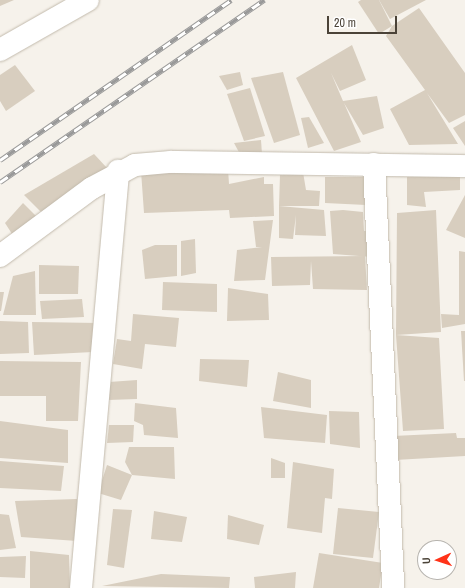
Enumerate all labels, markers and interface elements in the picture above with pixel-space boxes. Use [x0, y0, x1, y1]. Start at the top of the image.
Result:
scale bar [329, 8, 399, 34]
text: 20 m [334, 15, 356, 31]
north arrow [417, 540, 457, 580]
text: U [419, 557, 433, 564]

